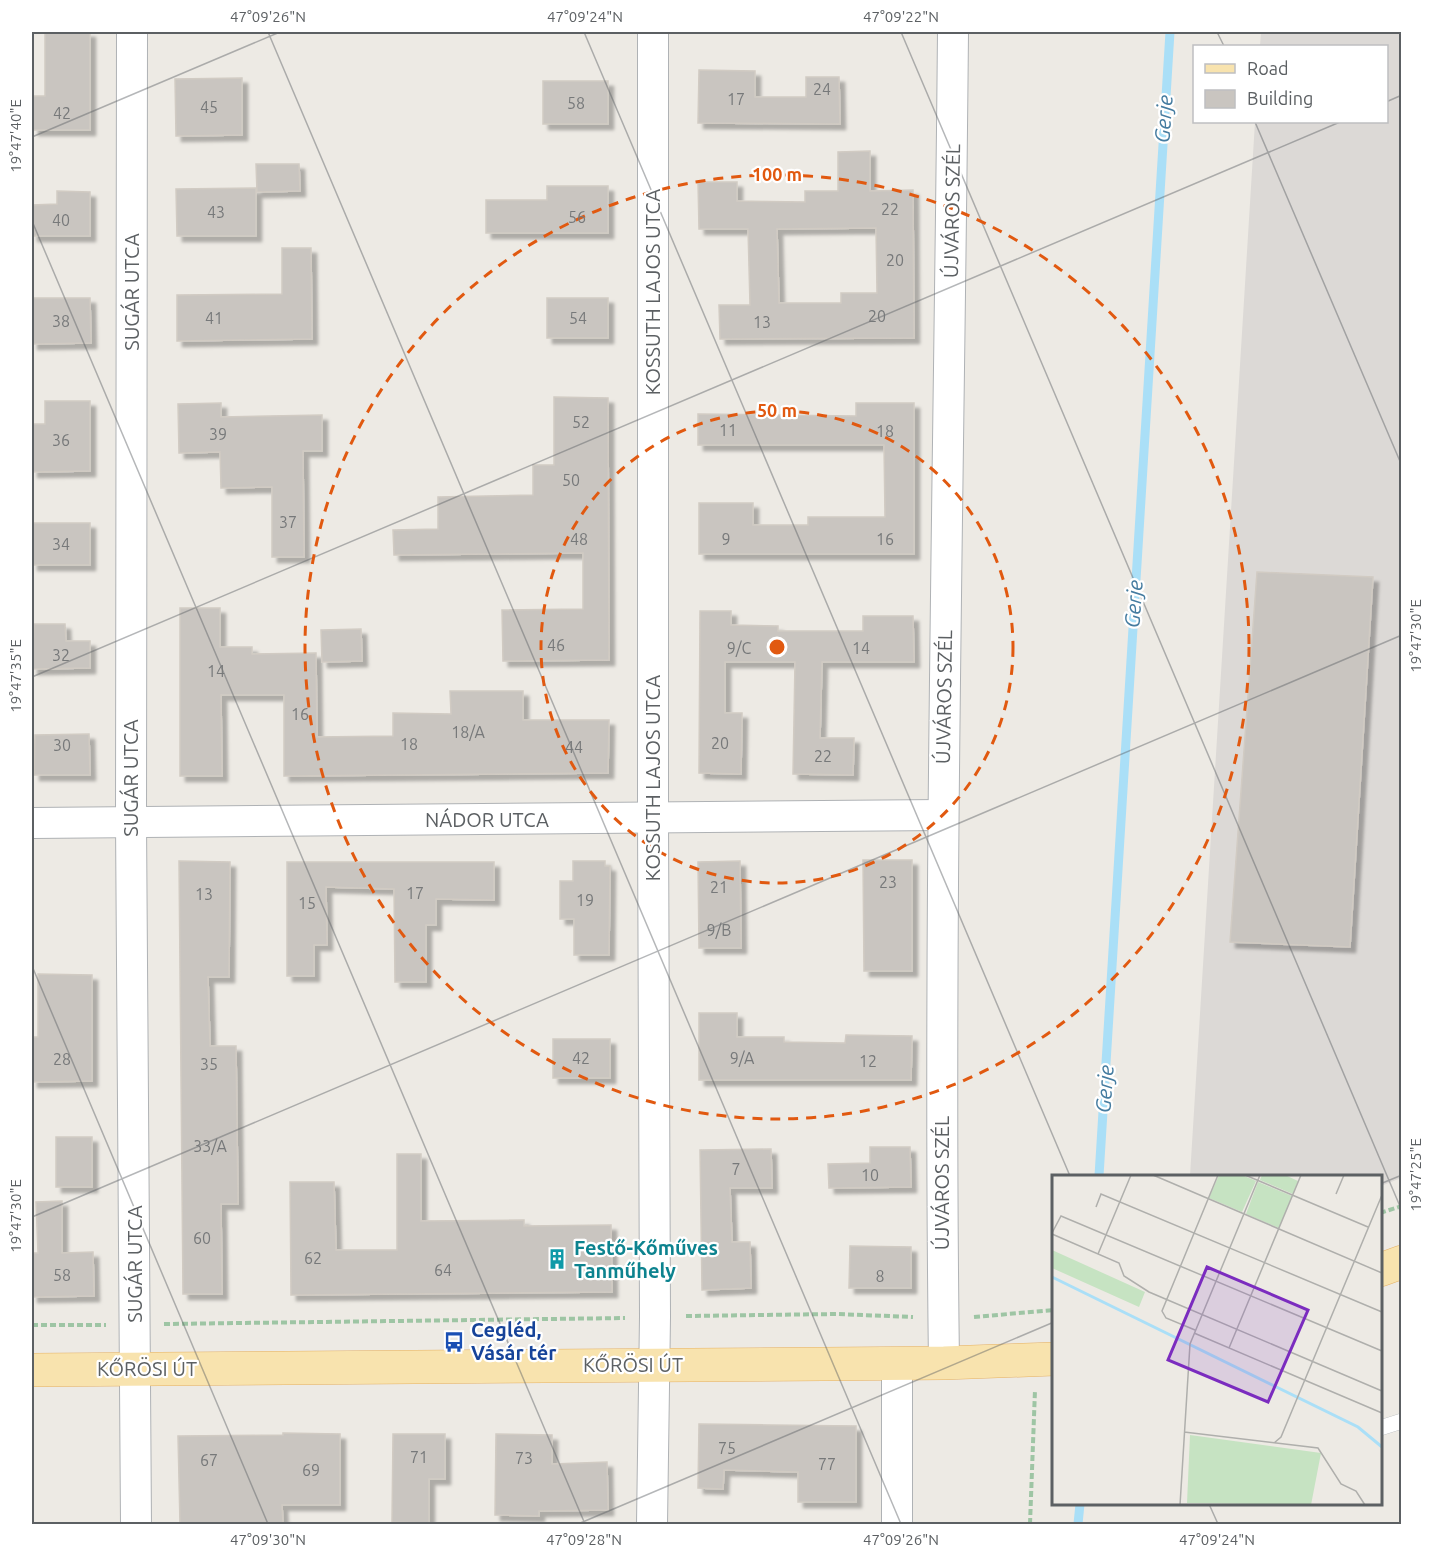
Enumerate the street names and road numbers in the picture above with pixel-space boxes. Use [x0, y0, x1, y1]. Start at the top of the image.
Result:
street label: ÚJVÁROS SZÉL [939, 144, 964, 278]
street label: KOSSUTH LAJOS UTCA [641, 189, 664, 395]
street label: SUGÁR UTCA [120, 233, 143, 351]
street label: ÚJVÁROS SZÉL [931, 630, 956, 764]
street label: KOSSUTH LAJOS UTCA [641, 675, 664, 881]
street label: SUGÁR UTCA [119, 719, 142, 837]
street label: NÁDOR UTCA [425, 808, 549, 831]
street label: ÚJVÁROS SZÉL [930, 1116, 953, 1250]
street label: SUGÁR UTCA [123, 1205, 146, 1323]
street label: KŐRÖSI ÚT [583, 1353, 683, 1376]
street label: KŐRÖSI ÚT [97, 1357, 197, 1380]

